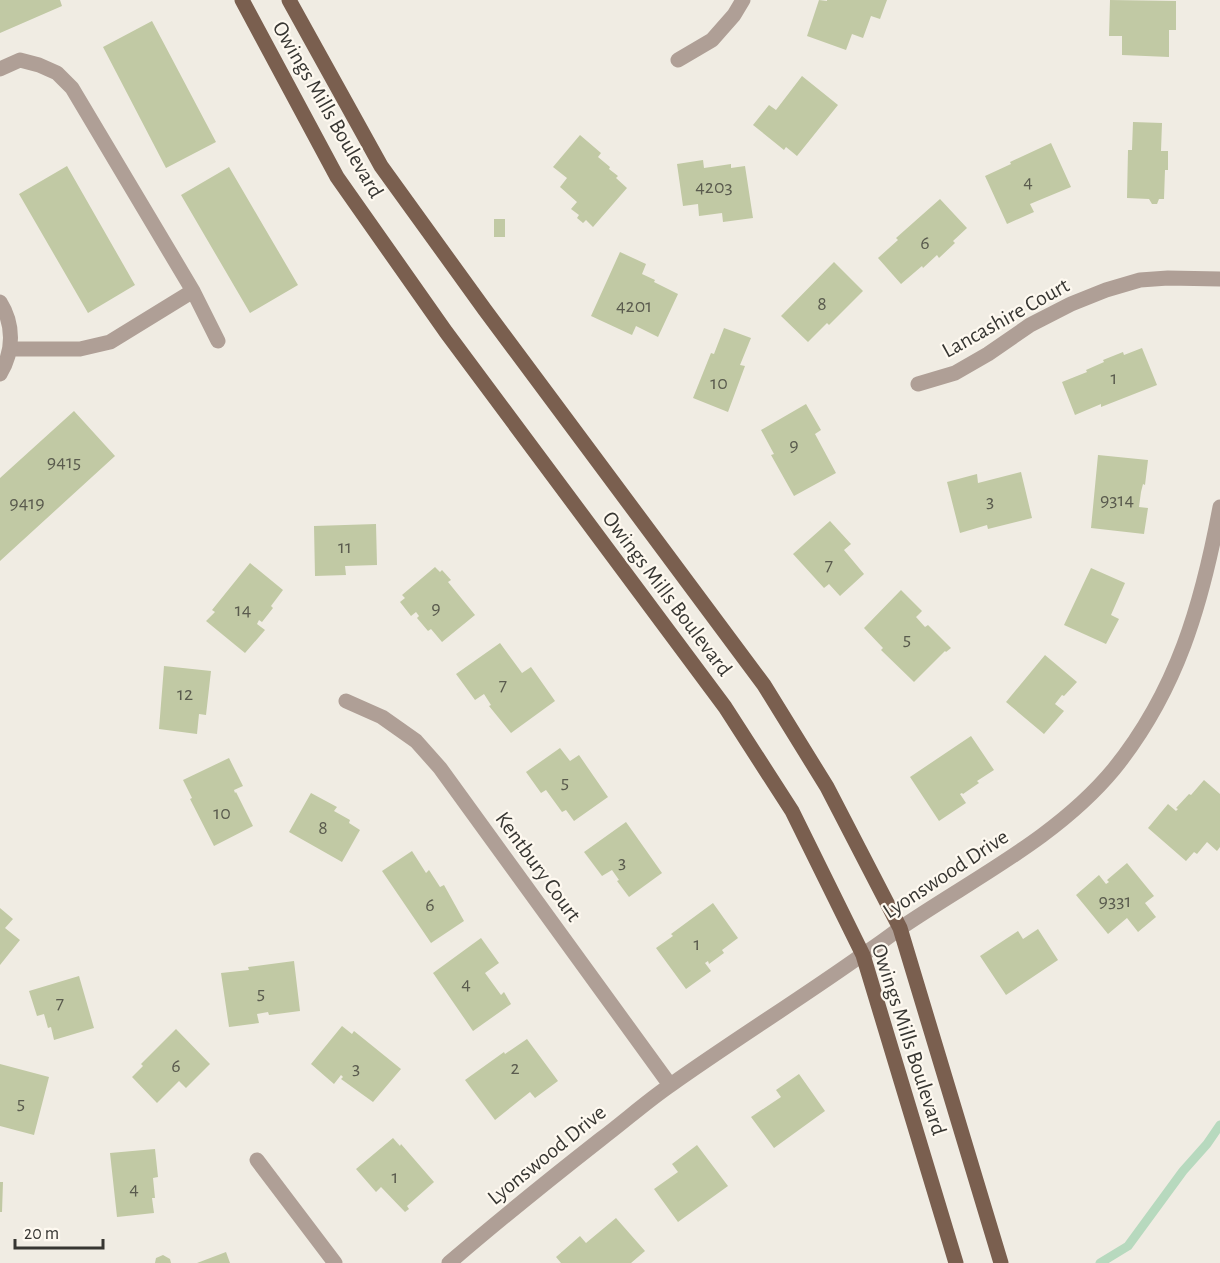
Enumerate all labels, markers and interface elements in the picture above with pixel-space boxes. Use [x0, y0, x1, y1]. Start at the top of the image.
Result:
street label: Owings Mills Boulevard [269, 17, 388, 202]
house number: 4 [1023, 172, 1033, 192]
house number: 4203 [695, 177, 733, 197]
house number: 6 [920, 233, 930, 253]
street label: Lancashire Court [938, 274, 1073, 362]
house number: 8 [817, 294, 827, 314]
house number: 4201 [616, 296, 652, 316]
house number: 1 [1111, 368, 1117, 388]
house number: 10 [710, 373, 728, 393]
house number: 9 [789, 435, 799, 455]
house number: 9415 [47, 452, 81, 472]
house number: 9314 [1100, 490, 1134, 510]
house number: 3 [986, 491, 994, 511]
house number: 9419 [9, 493, 45, 513]
street label: Owings Mills Boulevard [598, 507, 736, 680]
house number: 11 [338, 537, 352, 557]
house number: 7 [825, 555, 833, 575]
house number: 9 [431, 598, 441, 618]
house number: 14 [235, 600, 251, 620]
house number: 5 [903, 629, 911, 649]
house number: 7 [499, 675, 507, 695]
house number: 12 [177, 684, 193, 704]
house number: 5 [561, 772, 569, 792]
house number: 10 [213, 803, 231, 823]
street label: Kentbury Court [491, 808, 585, 926]
house number: 8 [318, 818, 328, 838]
street label: Lyonswood Drive [879, 825, 1012, 922]
house number: 3 [618, 852, 626, 872]
house number: 9331 [1099, 891, 1131, 911]
house number: 6 [425, 895, 435, 915]
house number: 1 [694, 934, 700, 954]
street label: Owings Mills Boulevard [868, 941, 950, 1138]
house number: 4 [461, 974, 471, 994]
house number: 5 [257, 983, 265, 1003]
house number: 7 [56, 993, 64, 1013]
house number: 6 [171, 1056, 181, 1076]
house number: 3 [352, 1058, 360, 1078]
house number: 2 [510, 1058, 520, 1078]
house number: 5 [17, 1093, 25, 1113]
street label: Lyonswood Drive [483, 1101, 610, 1209]
house number: 1 [392, 1167, 398, 1187]
house number: 4 [129, 1179, 139, 1199]
scale bar [15, 1212, 104, 1250]
text: 20 m [24, 1225, 59, 1243]

